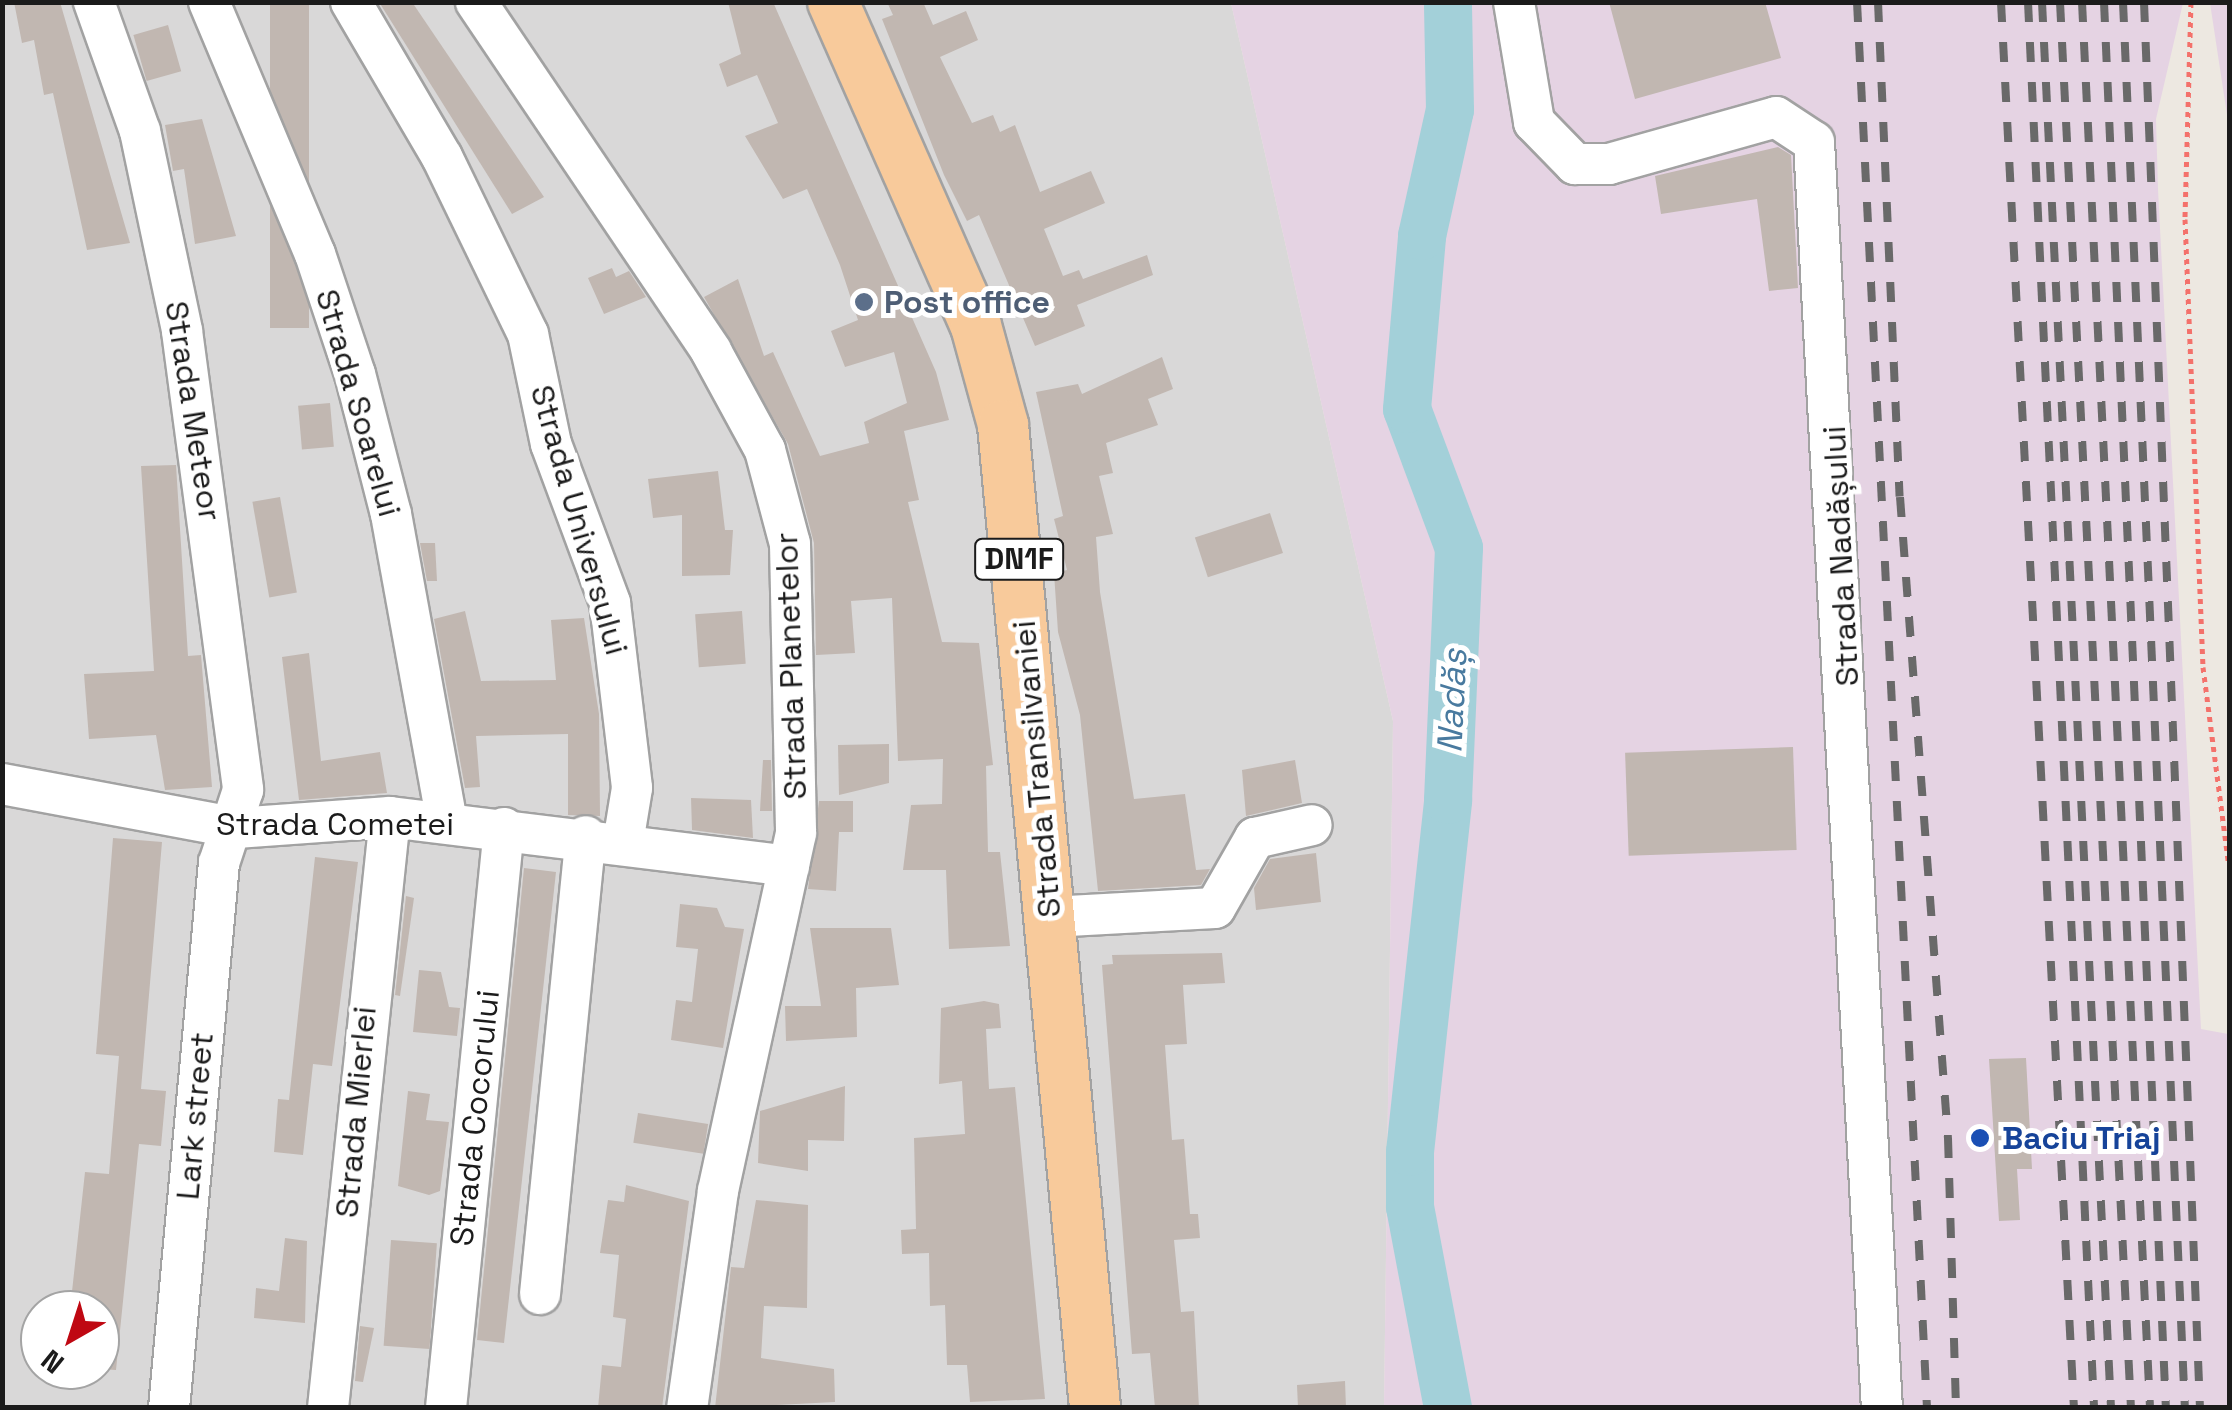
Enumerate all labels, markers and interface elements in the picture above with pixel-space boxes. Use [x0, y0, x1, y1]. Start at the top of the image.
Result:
place label: Post office [884, 283, 1050, 321]
street label: Strada Soarelui [307, 285, 409, 521]
marker: Post office [853, 291, 875, 313]
street label: Strada Meteor [157, 298, 229, 524]
street label: Strada Universului [522, 381, 636, 659]
street label: Strada Nadășului [1815, 425, 1867, 687]
street label: Strada Planetelor [767, 532, 815, 800]
road number: DN1F [974, 534, 1064, 584]
street label: Strada Transilvaniei [1005, 618, 1069, 920]
water label: Nadăș [1428, 648, 1476, 754]
street label: Strada Cometei [216, 805, 454, 843]
street label: Strada Cocorului [442, 988, 508, 1248]
street label: Strada Mierlei [328, 1005, 384, 1219]
street label: Lark street [169, 1031, 221, 1201]
place label: Baciu Triaj [2002, 1119, 2161, 1157]
marker: Baciu Triaj [1967, 1125, 1993, 1151]
north arrow [20, 1290, 120, 1390]
text: N [34, 1342, 71, 1382]

